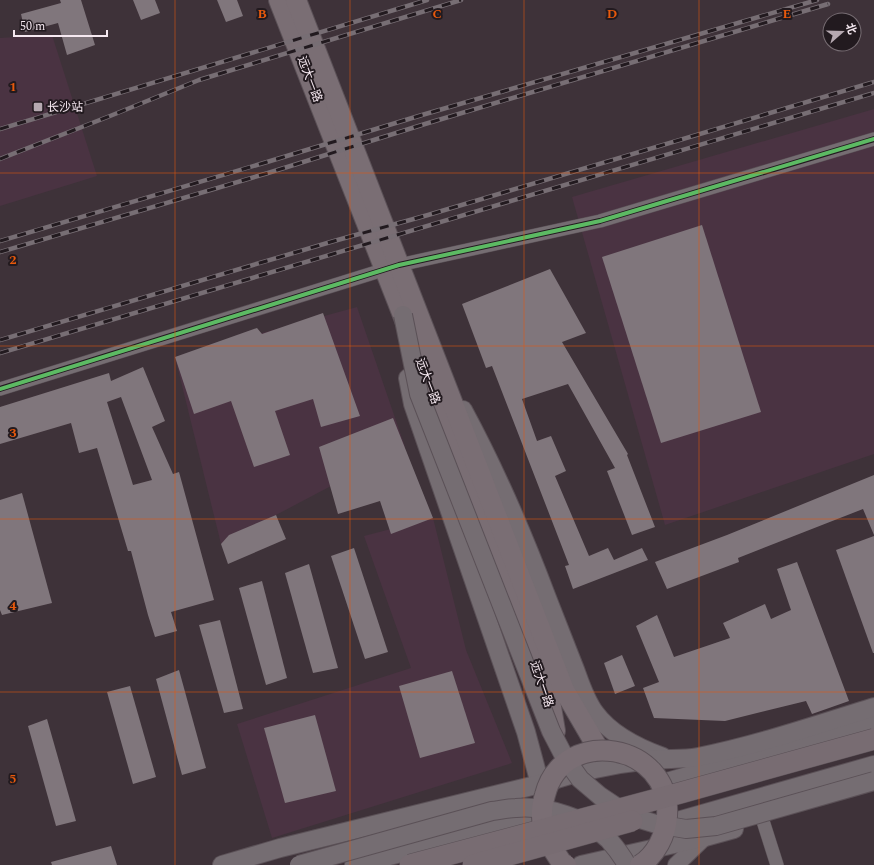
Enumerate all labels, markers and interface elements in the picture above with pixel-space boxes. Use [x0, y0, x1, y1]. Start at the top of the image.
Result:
text: B [257, 4, 267, 24]
text: C [432, 4, 442, 24]
text: D [607, 4, 617, 24]
text: E [783, 4, 792, 24]
scale bar [14, 12, 107, 38]
north arrow [822, 12, 862, 52]
text: 50 m [20, 17, 45, 36]
text: 北 [841, 21, 861, 37]
street label: 远大一路 [292, 53, 327, 105]
text: 1 [9, 77, 17, 97]
place label: 长沙站 [47, 98, 83, 117]
marker: 长沙站 [32, 101, 44, 113]
text: 2 [9, 250, 17, 270]
street label: 远大一路 [410, 355, 445, 407]
text: 3 [9, 423, 17, 443]
text: 4 [9, 596, 17, 616]
street label: 远大一路 [525, 658, 558, 710]
text: 5 [9, 769, 17, 789]

